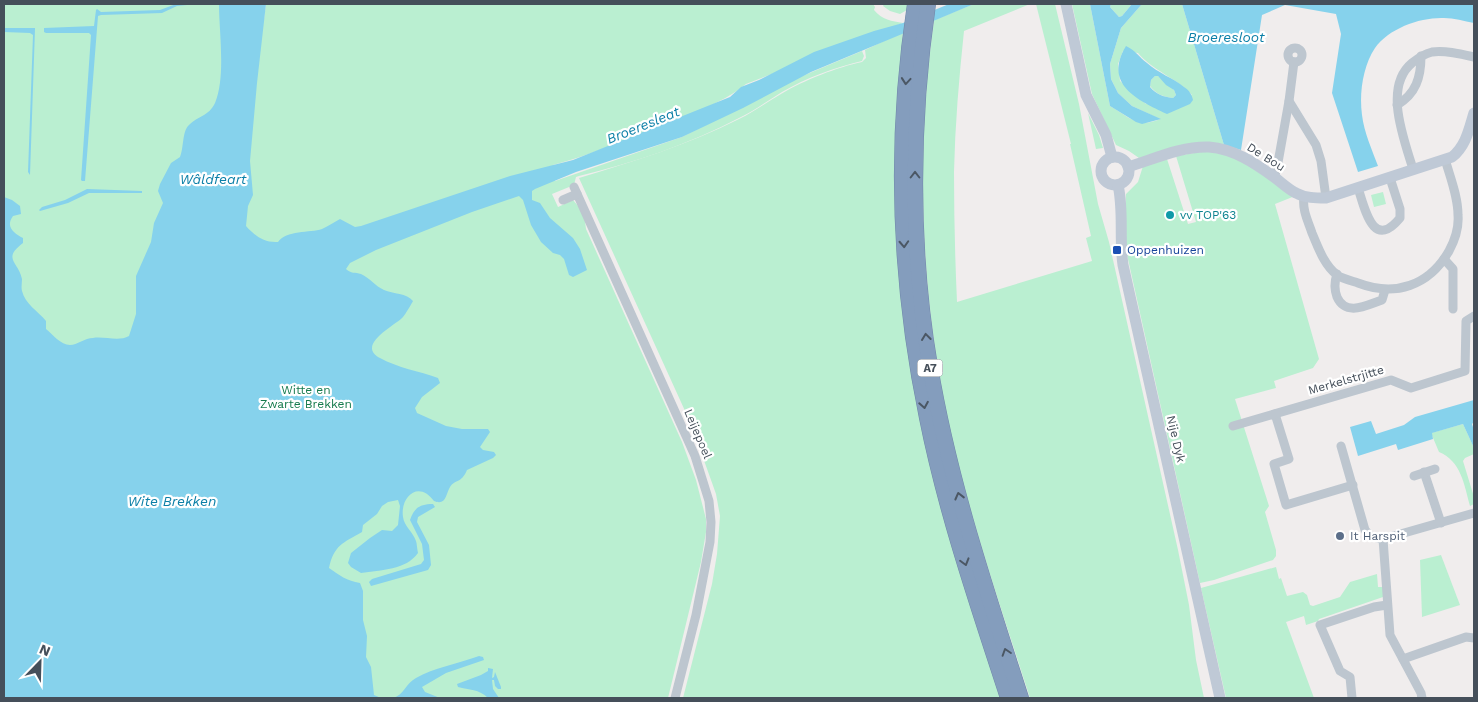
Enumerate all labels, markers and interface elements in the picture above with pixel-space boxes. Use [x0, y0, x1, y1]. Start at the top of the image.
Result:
water label: Broeresloot [1187, 29, 1265, 45]
one-way arrow [901, 78, 912, 86]
water label: Broeresleat [604, 103, 682, 147]
street label: De Bou [1244, 140, 1288, 174]
water label: Wâldfeart [180, 171, 247, 187]
one-way arrow [910, 171, 921, 179]
place label: vv TOP'63 [1180, 208, 1236, 222]
marker: vv TOP'63 [1164, 209, 1176, 221]
one-way arrow [898, 240, 909, 248]
place label: Oppenhuizen [1127, 243, 1204, 257]
marker: Oppenhuizen [1111, 244, 1123, 256]
one-way arrow [921, 333, 932, 341]
road number: A7 [918, 359, 942, 376]
street label: Merkelstrjitte [1307, 363, 1385, 397]
park label: Witte en Zwarte Brekken [260, 383, 352, 411]
one-way arrow [919, 400, 929, 409]
street label: Leijepoel [681, 407, 715, 461]
street label: Nije Dyk [1164, 414, 1188, 464]
one-way arrow [954, 492, 965, 501]
water label: Wite Brekken [128, 493, 216, 509]
place label: It Harspit [1350, 529, 1405, 543]
marker: It Harspit [1334, 530, 1346, 542]
one-way arrow [959, 557, 969, 566]
north arrow [15, 637, 65, 687]
text: N [37, 641, 53, 659]
one-way arrow [1002, 648, 1012, 656]

